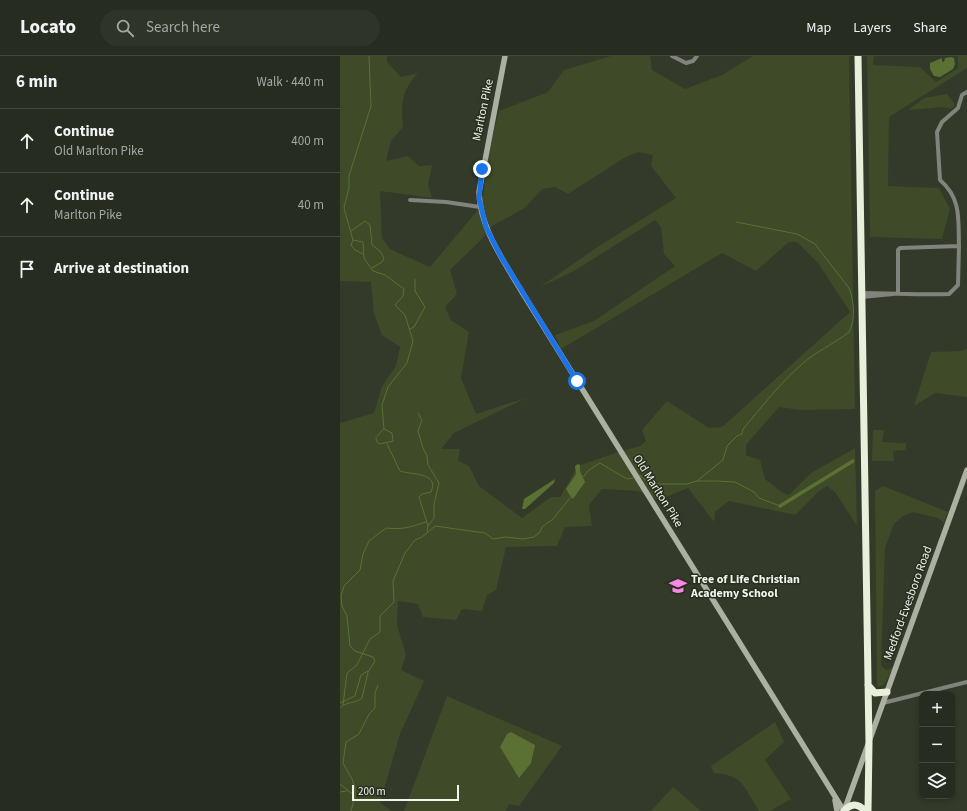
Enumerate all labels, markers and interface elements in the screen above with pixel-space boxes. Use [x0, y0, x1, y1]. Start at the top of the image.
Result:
search box [100, 10, 380, 46]
text: Locato [20, 14, 76, 41]
icon: search [114, 17, 136, 39]
text: Search here [146, 17, 220, 38]
text: Map [806, 18, 831, 38]
text: Layers [853, 18, 891, 38]
text: Share [913, 18, 947, 38]
text: 6 min [16, 70, 57, 94]
text: Walk · 440 m [256, 73, 324, 91]
street label: Marlton Pike [468, 77, 498, 142]
text: Continue [54, 121, 114, 142]
icon: ahead [16, 130, 38, 152]
text: 400 m [291, 132, 324, 150]
text: Old Marlton Pike [54, 142, 144, 160]
route end [473, 160, 491, 178]
text: Continue [54, 185, 114, 206]
icon: ahead [16, 194, 38, 216]
text: 40 m [298, 196, 324, 214]
text: Marlton Pike [54, 206, 122, 224]
icon: arrive [16, 258, 38, 280]
text: Arrive at destination [54, 258, 189, 279]
route start [568, 372, 586, 390]
street label: Old Marlton Pike [629, 451, 687, 531]
street label: Medford-Evesboro Road [879, 544, 937, 662]
place label: Tree of Life Christian Academy School [690, 571, 800, 602]
school or university icon: Tree of Life Christian Academy School [668, 576, 688, 596]
map controls [919, 691, 955, 799]
button: + [919, 691, 955, 727]
button: − [919, 727, 955, 763]
button: layers [919, 763, 955, 799]
scale bar [352, 783, 459, 802]
text: 200 m [358, 784, 386, 799]

